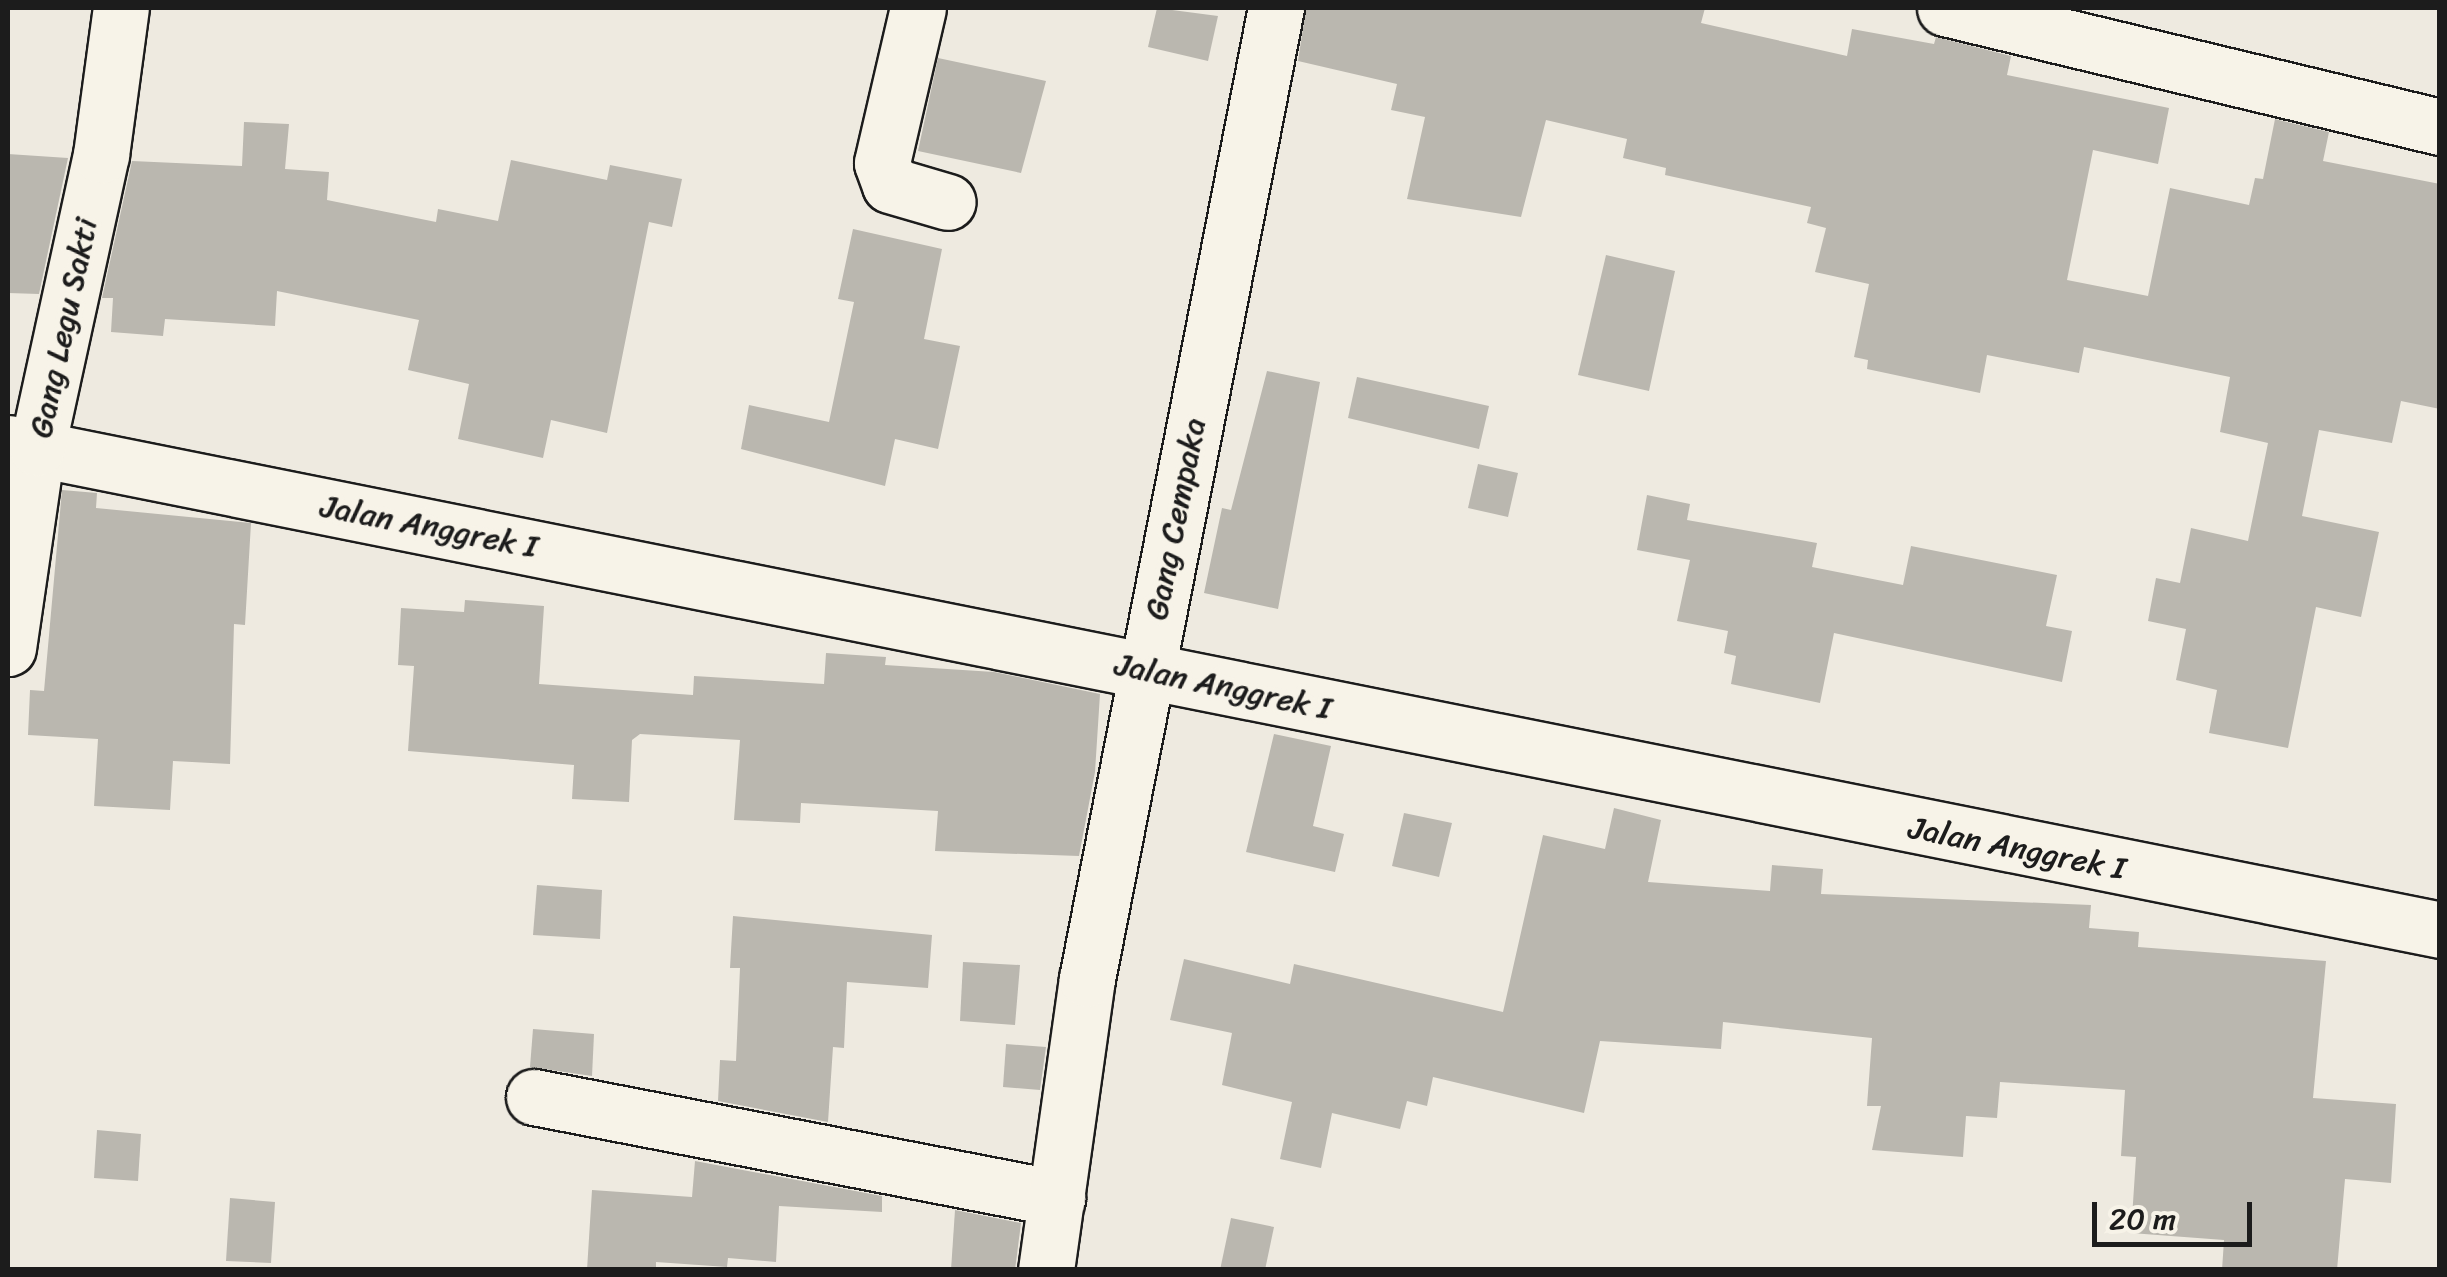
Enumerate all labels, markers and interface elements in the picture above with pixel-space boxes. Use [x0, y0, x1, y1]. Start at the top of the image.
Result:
street label: Gang Legu Sakti [22, 213, 106, 443]
street label: Gang Cempaka [1138, 415, 1214, 623]
street label: Jalan Anggrek I [317, 487, 541, 567]
street label: Jalan Anggrek I [1111, 645, 1335, 729]
street label: Jalan Anggrek I [1905, 809, 2129, 889]
scale bar [2097, 1182, 2257, 1244]
text: 20 m [2109, 1192, 2176, 1246]

